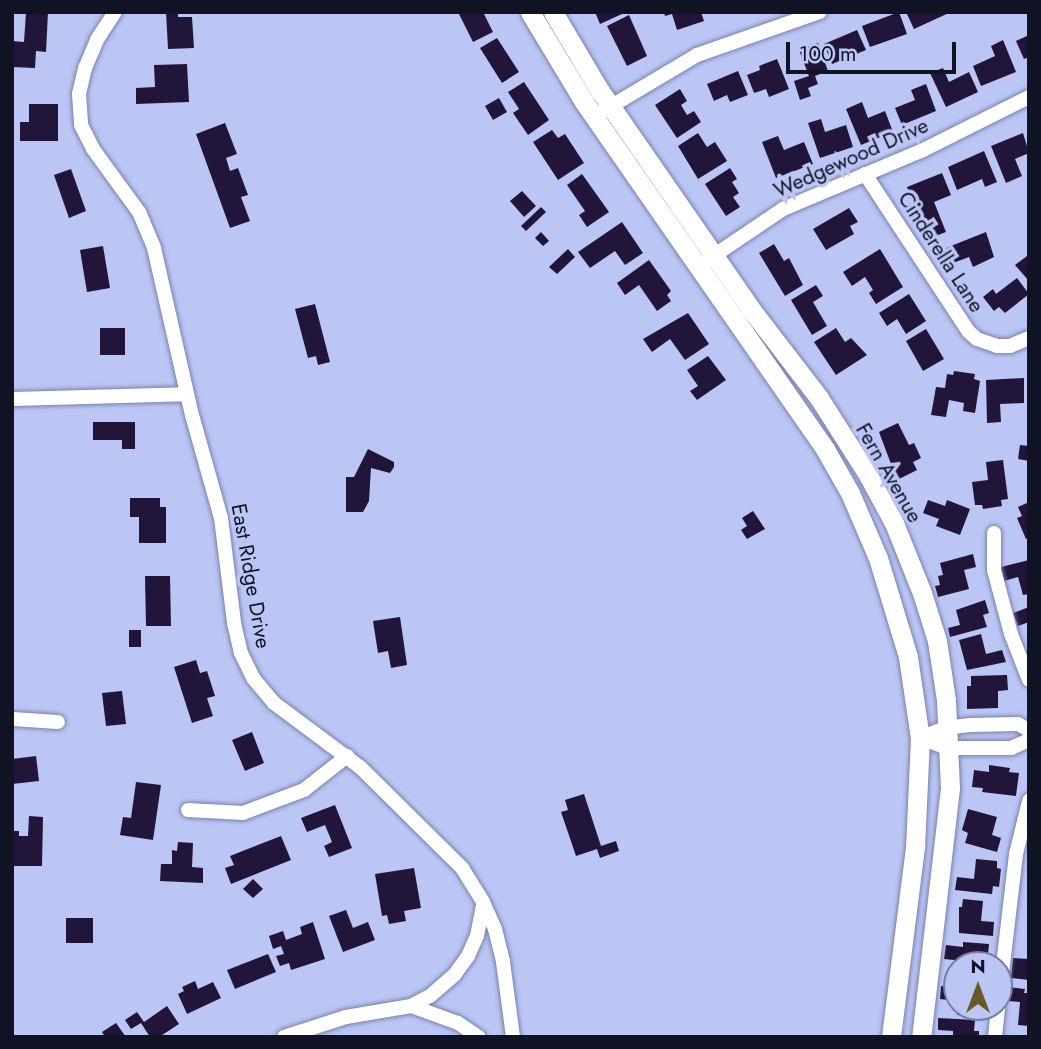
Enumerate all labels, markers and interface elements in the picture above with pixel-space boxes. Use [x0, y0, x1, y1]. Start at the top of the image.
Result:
scale bar [789, 28, 959, 72]
text: 100 m [799, 39, 856, 69]
street label: Wedgewood Drive [770, 113, 932, 203]
street label: Cinderella Lane [893, 187, 989, 317]
street label: Fern Avenue [850, 419, 928, 527]
street label: East Ridge Drive [226, 502, 276, 650]
north arrow [943, 951, 1013, 1021]
text: N [970, 953, 986, 980]

